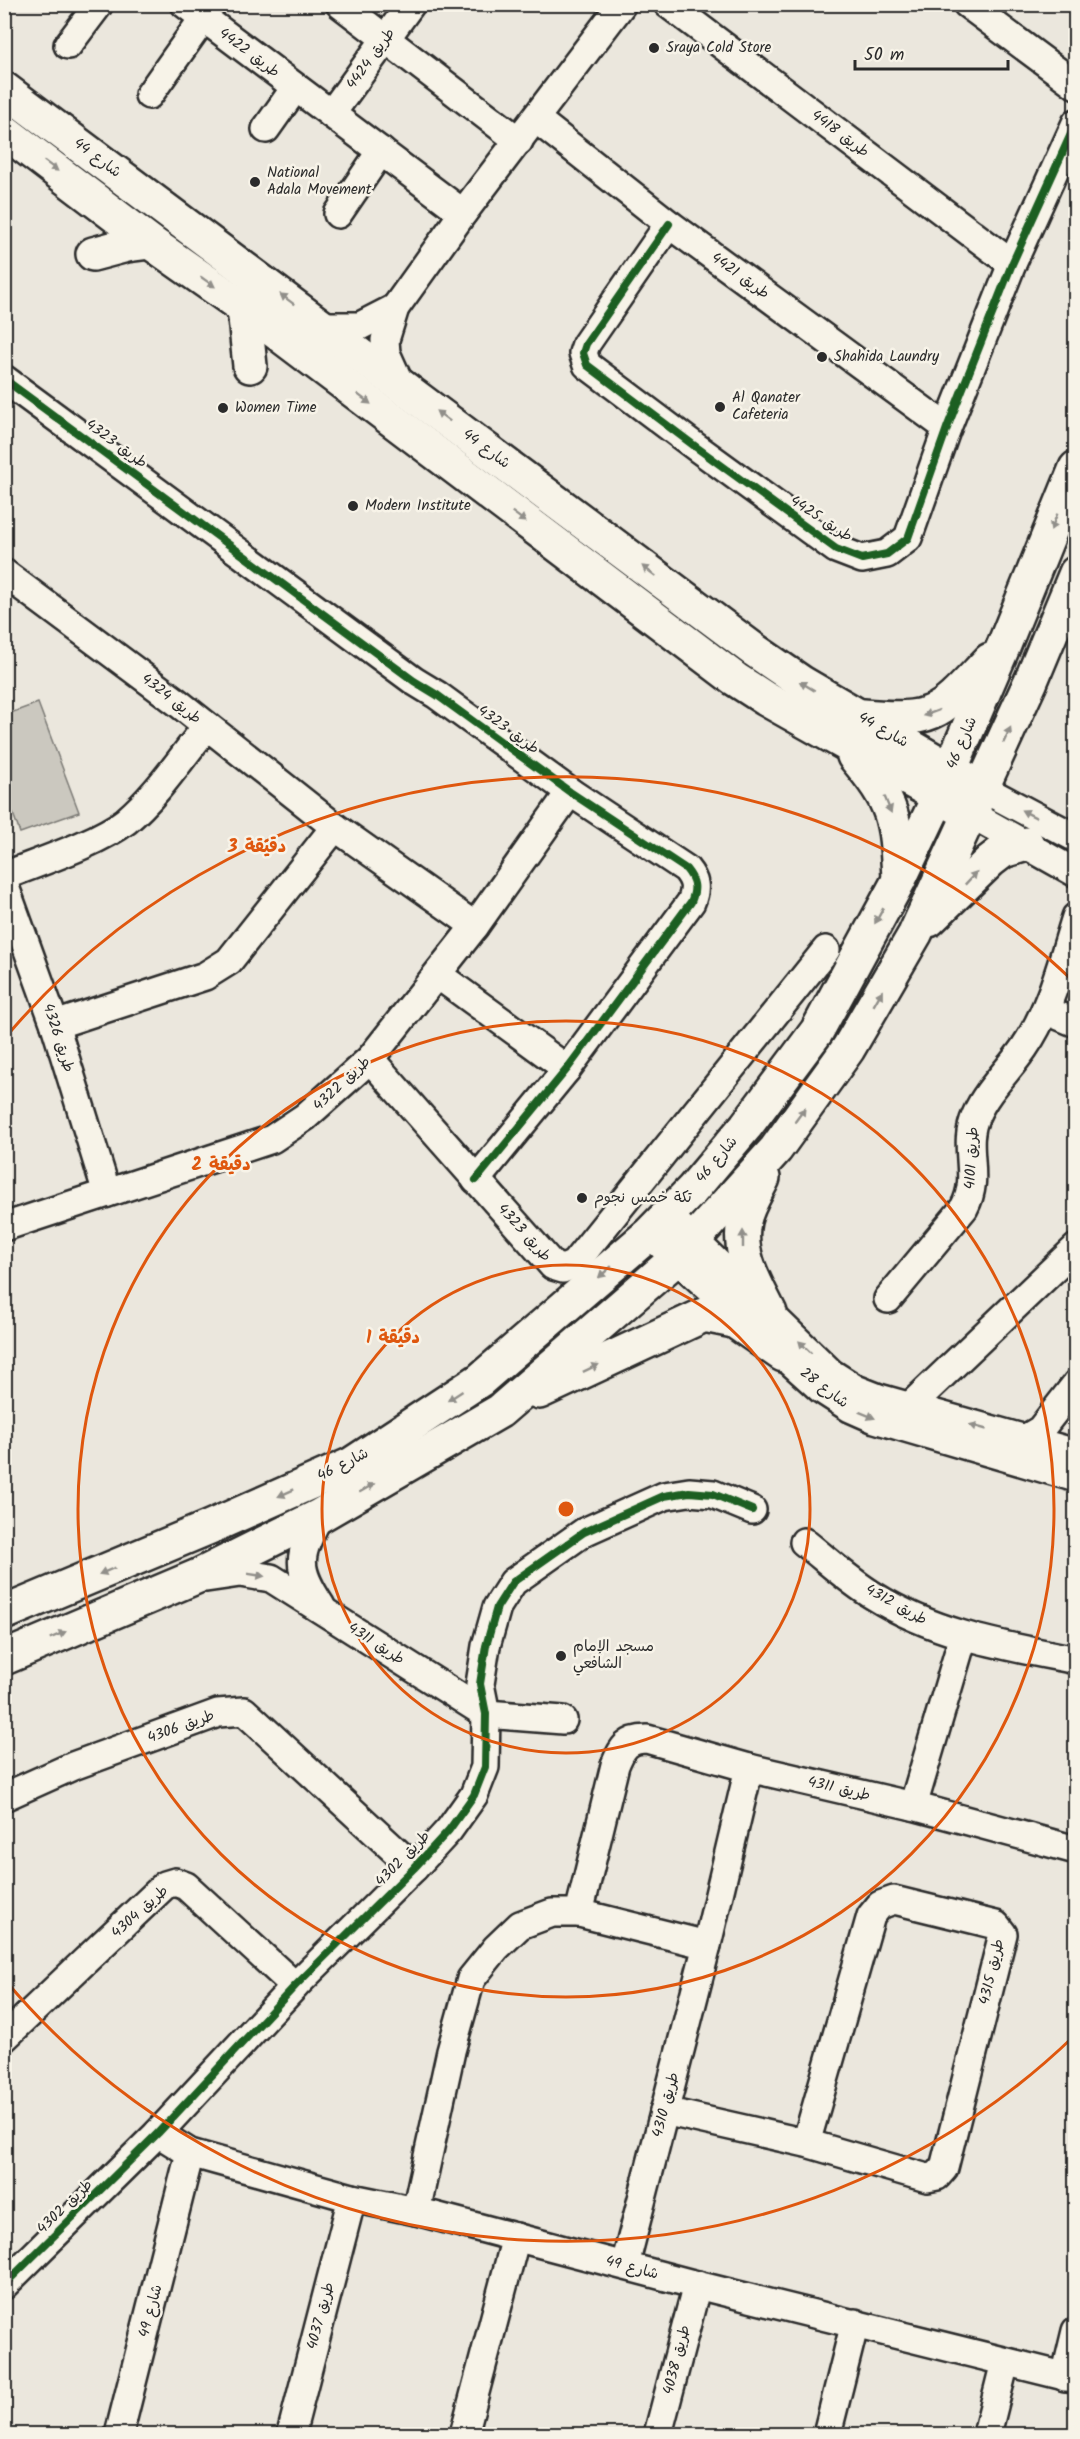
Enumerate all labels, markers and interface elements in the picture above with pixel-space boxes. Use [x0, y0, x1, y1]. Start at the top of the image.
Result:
street label: طريق 4422 [213, 22, 285, 84]
street label: طريق 4424 [340, 23, 402, 95]
scale bar [855, 33, 1008, 71]
place label: Sraya Cold Store [666, 36, 772, 60]
marker: Sraya Cold Store [647, 41, 661, 55]
text: 50 m [864, 41, 904, 70]
street label: طريق 4418 [806, 104, 874, 164]
street label: شارع 44 [68, 132, 126, 184]
one-way arrow [43, 160, 59, 173]
place label: National Adala Movement [267, 161, 372, 202]
marker: National Adala Movement [248, 175, 262, 189]
street label: طريق 4421 [706, 246, 774, 306]
one-way arrow [199, 276, 215, 288]
one-way arrow [280, 294, 295, 306]
place label: Shahida Laundry [834, 345, 940, 369]
marker: Shahida Laundry [815, 350, 829, 364]
place label: Al Qanater Cafeteria [732, 386, 801, 427]
one-way arrow [356, 393, 371, 405]
place label: Women Time [235, 396, 317, 420]
marker: Al Qanater Cafeteria [713, 400, 727, 414]
marker: Women Time [216, 401, 230, 415]
one-way arrow [435, 410, 451, 423]
street label: طريق 4323 [80, 413, 152, 475]
street label: شارع 44 [457, 423, 515, 475]
street label: طريق 4425 [785, 490, 857, 548]
place label: Modern Institute [365, 494, 471, 518]
marker: Modern Institute [346, 499, 360, 513]
one-way arrow [511, 511, 527, 524]
one-way arrow [1049, 513, 1058, 531]
one-way arrow [642, 566, 657, 578]
street label: طريق 4324 [136, 668, 206, 730]
one-way arrow [799, 680, 815, 691]
street label: طريق 4323 [472, 699, 544, 761]
street label: شارع 44 [853, 706, 913, 754]
one-way arrow [921, 708, 939, 718]
street label: شارع 46 [940, 713, 984, 773]
one-way arrow [1002, 726, 1011, 743]
one-way arrow [883, 796, 893, 814]
one-way arrow [1020, 809, 1037, 818]
text: 3 دقيقة [227, 833, 286, 862]
one-way arrow [964, 871, 978, 885]
one-way arrow [874, 908, 884, 925]
one-way arrow [872, 990, 883, 1006]
street label: طريق 4326 [36, 1000, 80, 1076]
street label: طريق 4322 [308, 1051, 376, 1117]
one-way arrow [794, 1107, 806, 1122]
street label: طريق 4101 [958, 1126, 986, 1190]
street label: شارع 46 [690, 1131, 744, 1189]
text: 2 دقيقة [192, 1151, 250, 1180]
place label: تكة خمس نجوم [594, 1186, 692, 1210]
marker: تكة خمس نجوم [575, 1191, 589, 1205]
street label: طريق 4323 [491, 1198, 557, 1268]
one-way arrow [738, 1230, 748, 1249]
one-way arrow [598, 1265, 613, 1278]
text: 1 دقيقة [366, 1324, 420, 1353]
one-way arrow [797, 1340, 812, 1354]
street label: شارع 28 [794, 1361, 854, 1415]
one-way arrow [582, 1363, 599, 1372]
one-way arrow [447, 1391, 463, 1402]
one-way arrow [858, 1411, 876, 1420]
one-way arrow [969, 1422, 987, 1431]
street label: شارع 46 [313, 1442, 373, 1488]
one-way arrow [359, 1483, 376, 1493]
one-way arrow [277, 1488, 295, 1498]
centre of rings [556, 1499, 576, 1519]
one-way arrow [98, 1566, 116, 1576]
one-way arrow [247, 1570, 266, 1579]
street label: طريق 4312 [861, 1578, 931, 1632]
street label: طريق 4311 [343, 1617, 409, 1671]
one-way arrow [50, 1630, 68, 1640]
place label: مسجد الإمام الشافعي [573, 1635, 654, 1676]
marker: مسجد الإمام الشافعي [554, 1649, 568, 1663]
street label: طريق 4306 [144, 1704, 218, 1750]
street label: طريق 4311 [805, 1770, 873, 1808]
street label: طريق 4302 [370, 1825, 436, 1893]
street label: طريق 4304 [106, 1880, 174, 1944]
street label: طريق 4315 [973, 1937, 1011, 2007]
street label: طريق 4310 [646, 2070, 686, 2140]
street label: طريق 4302 [31, 2174, 99, 2240]
street label: شارع 49 [603, 2249, 661, 2287]
street label: طريق 4037 [301, 2280, 341, 2352]
street label: شارع 49 [132, 2282, 170, 2340]
street label: طريق 4038 [657, 2323, 697, 2397]

